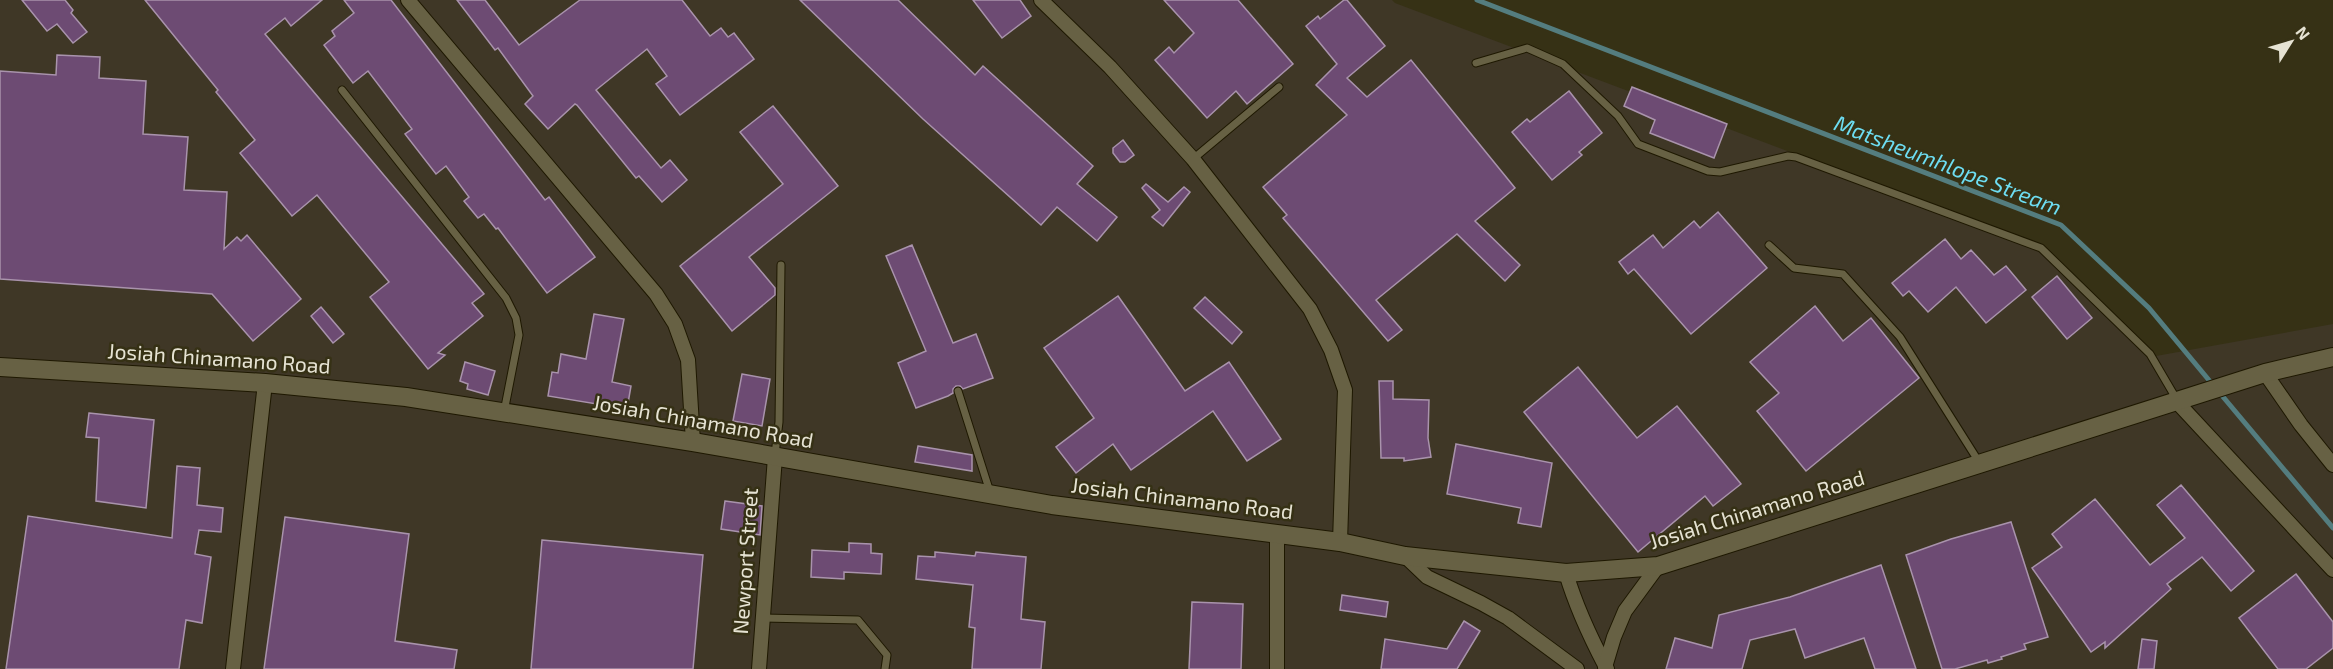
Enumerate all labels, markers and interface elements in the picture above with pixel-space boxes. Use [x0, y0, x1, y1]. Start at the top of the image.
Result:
north arrow [2261, 12, 2321, 72]
text: N [2292, 22, 2314, 43]
water label: Matsheumhlope Stream [1831, 109, 2066, 219]
street label: Josiah Chinamano Road [107, 337, 331, 378]
street label: Josiah Chinamano Road [591, 389, 816, 452]
street label: Josiah Chinamano Road [1646, 464, 1867, 553]
street label: Josiah Chinamano Road [1070, 471, 1295, 524]
street label: Newport Street [727, 487, 762, 635]

